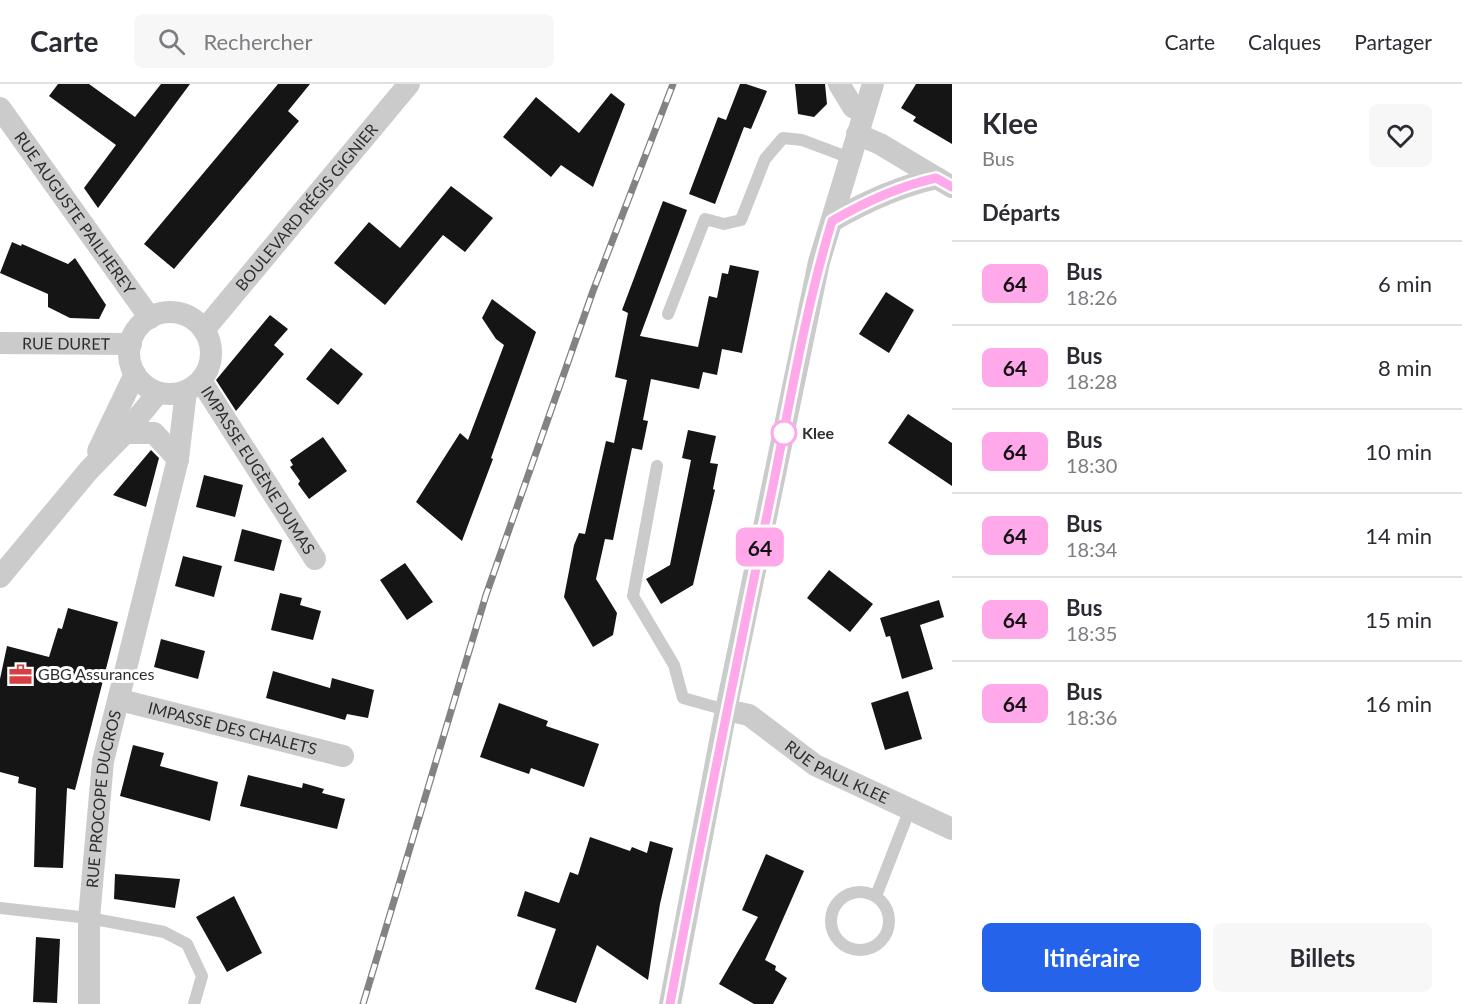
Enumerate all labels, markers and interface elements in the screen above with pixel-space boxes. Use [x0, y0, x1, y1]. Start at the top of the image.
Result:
search box [134, 14, 554, 68]
text: Carte [30, 24, 98, 58]
icon: search [155, 25, 188, 58]
text: Rechercher [203, 28, 312, 55]
text: Carte [1164, 29, 1215, 54]
text: Calques [1248, 29, 1321, 54]
text: Partager [1354, 29, 1432, 54]
button: heart [1369, 104, 1432, 167]
text: Klee [982, 106, 1038, 140]
street label: BOULEVARD RÉGIS GIGNIER [231, 119, 381, 294]
street label: RUE AUGUSTE PAILHEREY [11, 128, 140, 298]
text: Bus [982, 146, 1015, 170]
text: Départs [982, 199, 1060, 226]
text: Bus [1066, 258, 1102, 285]
text: 6 min [1378, 270, 1432, 297]
text: 64 [1003, 271, 1027, 296]
text: 18:26 [1066, 285, 1117, 309]
street label: RUE DURET [22, 333, 111, 353]
text: Bus [1066, 342, 1102, 369]
text: 8 min [1378, 354, 1432, 381]
text: 64 [1003, 355, 1027, 380]
text: 18:28 [1066, 369, 1117, 393]
street label: IMPASSE EUGÈNE DUMAS [198, 382, 319, 557]
marker: Klee [771, 420, 797, 446]
place label: Klee [802, 423, 834, 442]
text: Bus [1066, 426, 1102, 453]
text: 10 min [1365, 438, 1432, 465]
text: 64 [1003, 439, 1027, 464]
text: 18:30 [1066, 453, 1117, 477]
text: Bus [1066, 510, 1102, 537]
text: 14 min [1365, 522, 1432, 549]
text: 64 [1003, 523, 1027, 548]
line badge: 64 [733, 528, 787, 566]
text: 64 [748, 535, 772, 560]
text: 18:34 [1066, 537, 1117, 561]
text: Bus [1066, 594, 1102, 621]
text: 15 min [1365, 606, 1432, 633]
text: 64 [1003, 607, 1027, 632]
text: 18:35 [1066, 621, 1117, 645]
office icon: GBG Assurances [7, 661, 33, 687]
place label: GBG Assurances [38, 664, 154, 683]
text: Bus [1066, 678, 1102, 705]
text: 16 min [1365, 690, 1432, 717]
text: 64 [1003, 691, 1027, 716]
street label: IMPASSE DES CHALETS [146, 697, 319, 758]
text: 18:36 [1066, 705, 1117, 729]
street label: RUE PROCOPE DUCROS [82, 708, 124, 889]
street label: RUE PAUL KLEE [782, 736, 892, 807]
button: Itinéraire [982, 923, 1201, 992]
button: Billets [1213, 923, 1432, 992]

